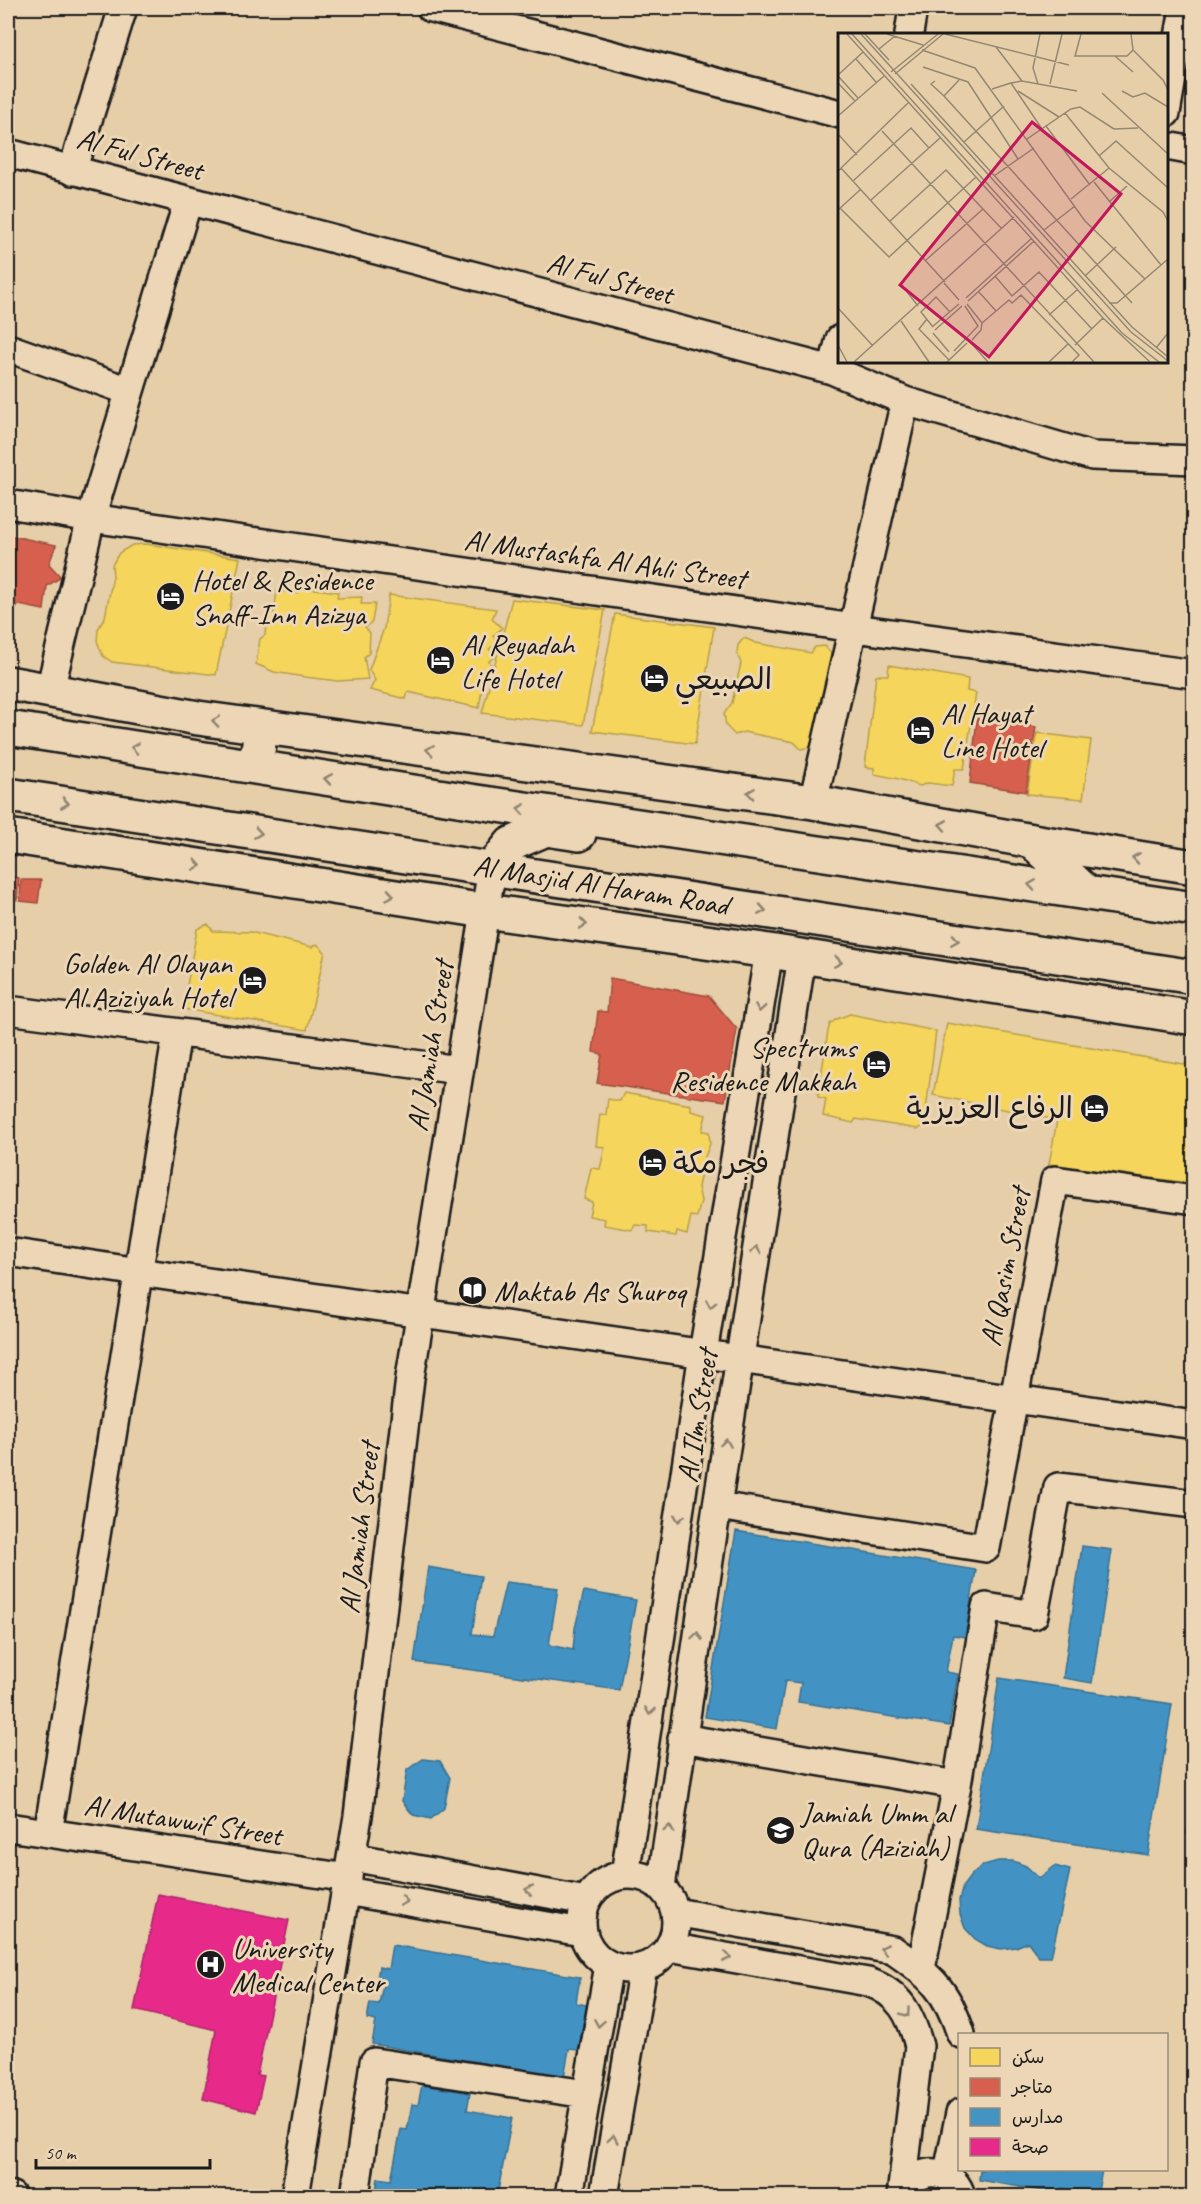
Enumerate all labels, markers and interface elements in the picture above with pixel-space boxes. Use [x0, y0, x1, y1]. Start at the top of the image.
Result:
inset map [838, 33, 1168, 363]
street label: Al Ful Street [73, 119, 210, 190]
street label: Al Ful Street [543, 243, 680, 314]
street label: Al Mustashfa Al Ahli Street [462, 520, 752, 598]
place label: Hotel & Residence Snaff-Inn Azizya [192, 561, 375, 633]
hotel icon: Hotel & Residence Snaff-Inn Azizya [155, 581, 187, 613]
place label: Al Reyadah Life Hotel [461, 625, 576, 697]
hotel icon: Al Reyadah Life Hotel [424, 645, 456, 677]
place label: الصبيعي [675, 660, 772, 705]
hotel icon: الصبيعي [638, 663, 670, 695]
place label: Al Hayat Line Hotel [941, 694, 1047, 766]
hotel icon: Al Hayat Line Hotel [904, 714, 936, 746]
one-way arrow [212, 716, 221, 728]
one-way arrow [131, 743, 140, 755]
one-way arrow [426, 745, 435, 757]
one-way arrow [323, 773, 333, 785]
one-way arrow [747, 788, 756, 800]
one-way arrow [61, 797, 70, 809]
one-way arrow [516, 803, 525, 815]
one-way arrow [939, 819, 949, 832]
one-way arrow [254, 826, 263, 838]
street label: Al Masjid Al Haram Road [471, 846, 735, 925]
one-way arrow [1131, 852, 1140, 864]
one-way arrow [192, 858, 202, 871]
one-way arrow [1027, 879, 1036, 891]
one-way arrow [385, 888, 394, 900]
one-way arrow [757, 903, 767, 916]
one-way arrow [578, 918, 587, 930]
one-way arrow [950, 933, 960, 945]
place label: Golden Al Olayan Al Aziziyah Hotel [63, 944, 237, 1016]
street label: Al Jamiah Street [398, 954, 463, 1134]
one-way arrow [833, 955, 842, 967]
hotel icon: Golden Al Olayan Al Aziziyah Hotel [237, 964, 269, 996]
one-way arrow [754, 1004, 766, 1013]
place label: Spectrums Residence Makkah [670, 1028, 859, 1100]
hotel icon: Spectrums Residence Makkah [861, 1048, 893, 1080]
place label: الرفاع العزيزية [907, 1089, 1073, 1129]
hotel icon: الرفاع العزيزية [1078, 1092, 1110, 1124]
place label: فجر مكة [673, 1144, 769, 1182]
hotel icon: فجر مكة [636, 1147, 668, 1179]
street label: Al Qasim Street [971, 1181, 1040, 1349]
one-way arrow [750, 1246, 762, 1255]
place label: Maktab As Shuroq [494, 1272, 688, 1310]
library icon: Maktab As Shuroq [457, 1275, 489, 1307]
one-way arrow [705, 1299, 718, 1309]
street label: Al Ilm Street [668, 1343, 727, 1485]
street label: Al Jamiah Street [330, 1436, 389, 1616]
one-way arrow [720, 1438, 732, 1448]
one-way arrow [673, 1513, 685, 1523]
one-way arrow [691, 1631, 703, 1640]
one-way arrow [645, 1706, 657, 1716]
street label: Al Mutawwif Street [82, 1786, 287, 1855]
place label: Jamiah Umm al Qura (Aziziah) [799, 1794, 957, 1866]
school or university icon: Jamiah Umm al Qura (Aziziah) [764, 1814, 796, 1846]
one-way arrow [663, 1824, 675, 1833]
one-way arrow [524, 1884, 534, 1897]
one-way arrow [398, 1894, 408, 1907]
place label: University Medical Center [232, 1929, 386, 2001]
one-way arrow [879, 1943, 889, 1956]
hospital icon: University Medical Center [195, 1949, 227, 1981]
one-way arrow [721, 1950, 731, 1963]
one-way arrow [899, 2007, 910, 2018]
one-way arrow [593, 2017, 606, 2027]
legend [958, 2033, 1168, 2171]
text: سكن [1012, 2046, 1044, 2068]
text: متاجر [1010, 2076, 1053, 2098]
text: مدارس [1012, 2106, 1063, 2128]
scale bar [36, 2132, 210, 2170]
one-way arrow [607, 2134, 619, 2143]
text: صحة [1012, 2136, 1049, 2158]
text: 50 m [45, 2142, 78, 2164]

